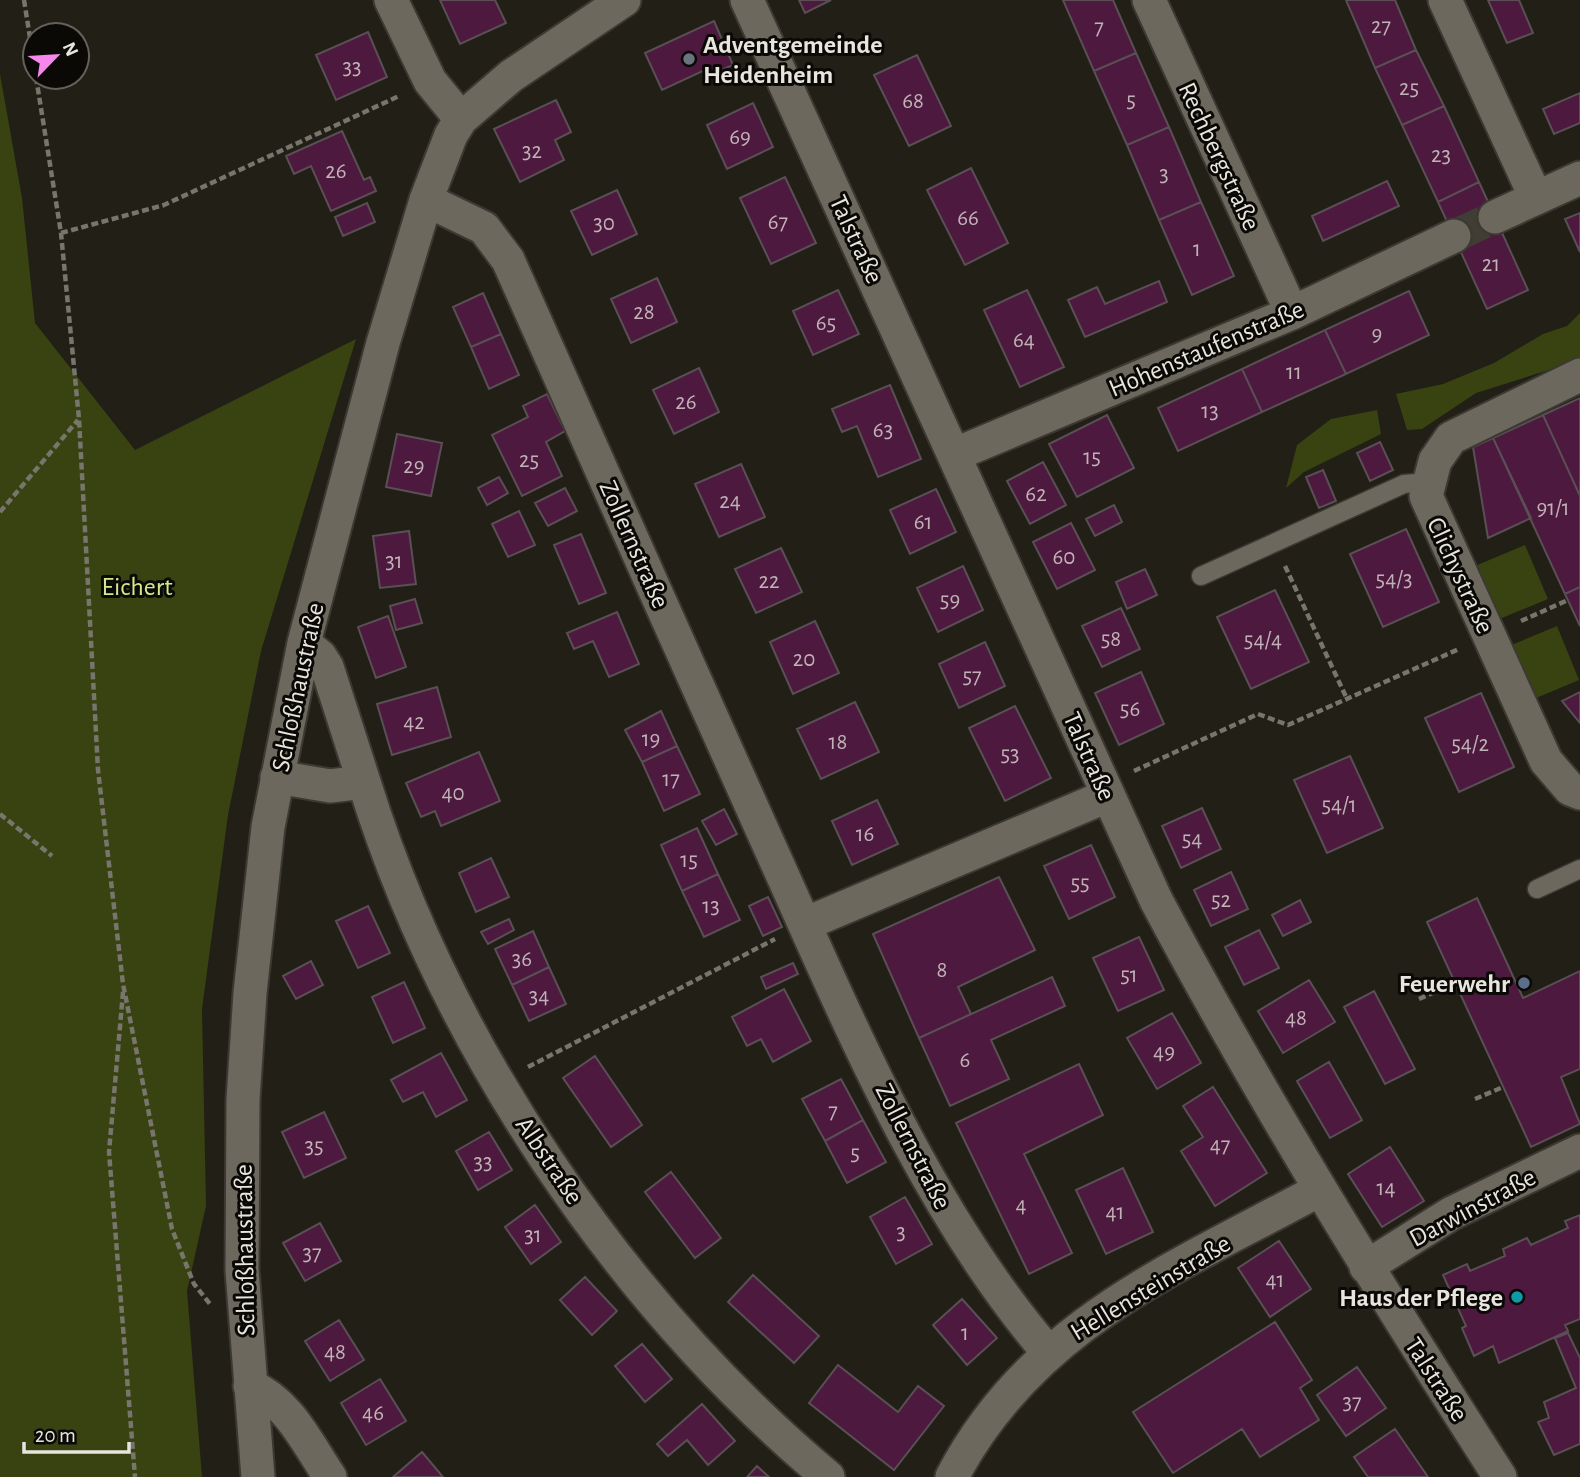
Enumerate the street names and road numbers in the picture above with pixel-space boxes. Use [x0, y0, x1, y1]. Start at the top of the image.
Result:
street label: Rechbergstraße [1174, 78, 1265, 234]
street label: Talstraße [824, 191, 888, 287]
street label: Hohenstaufenstraße [1105, 296, 1308, 402]
street label: Zollernstraße [594, 477, 674, 612]
street label: Clichystraße [1422, 513, 1498, 637]
street label: Schloßhaustraße [267, 600, 329, 774]
street label: Talstraße [1058, 708, 1120, 805]
street label: Zollernstraße [870, 1080, 956, 1213]
street label: Albstraße [511, 1112, 588, 1209]
street label: Schloßhaustraße [231, 1164, 259, 1336]
street label: Darwinstraße [1405, 1164, 1540, 1252]
street label: Hellensteinstraße [1066, 1230, 1235, 1346]
street label: Talstraße [1400, 1333, 1473, 1426]

